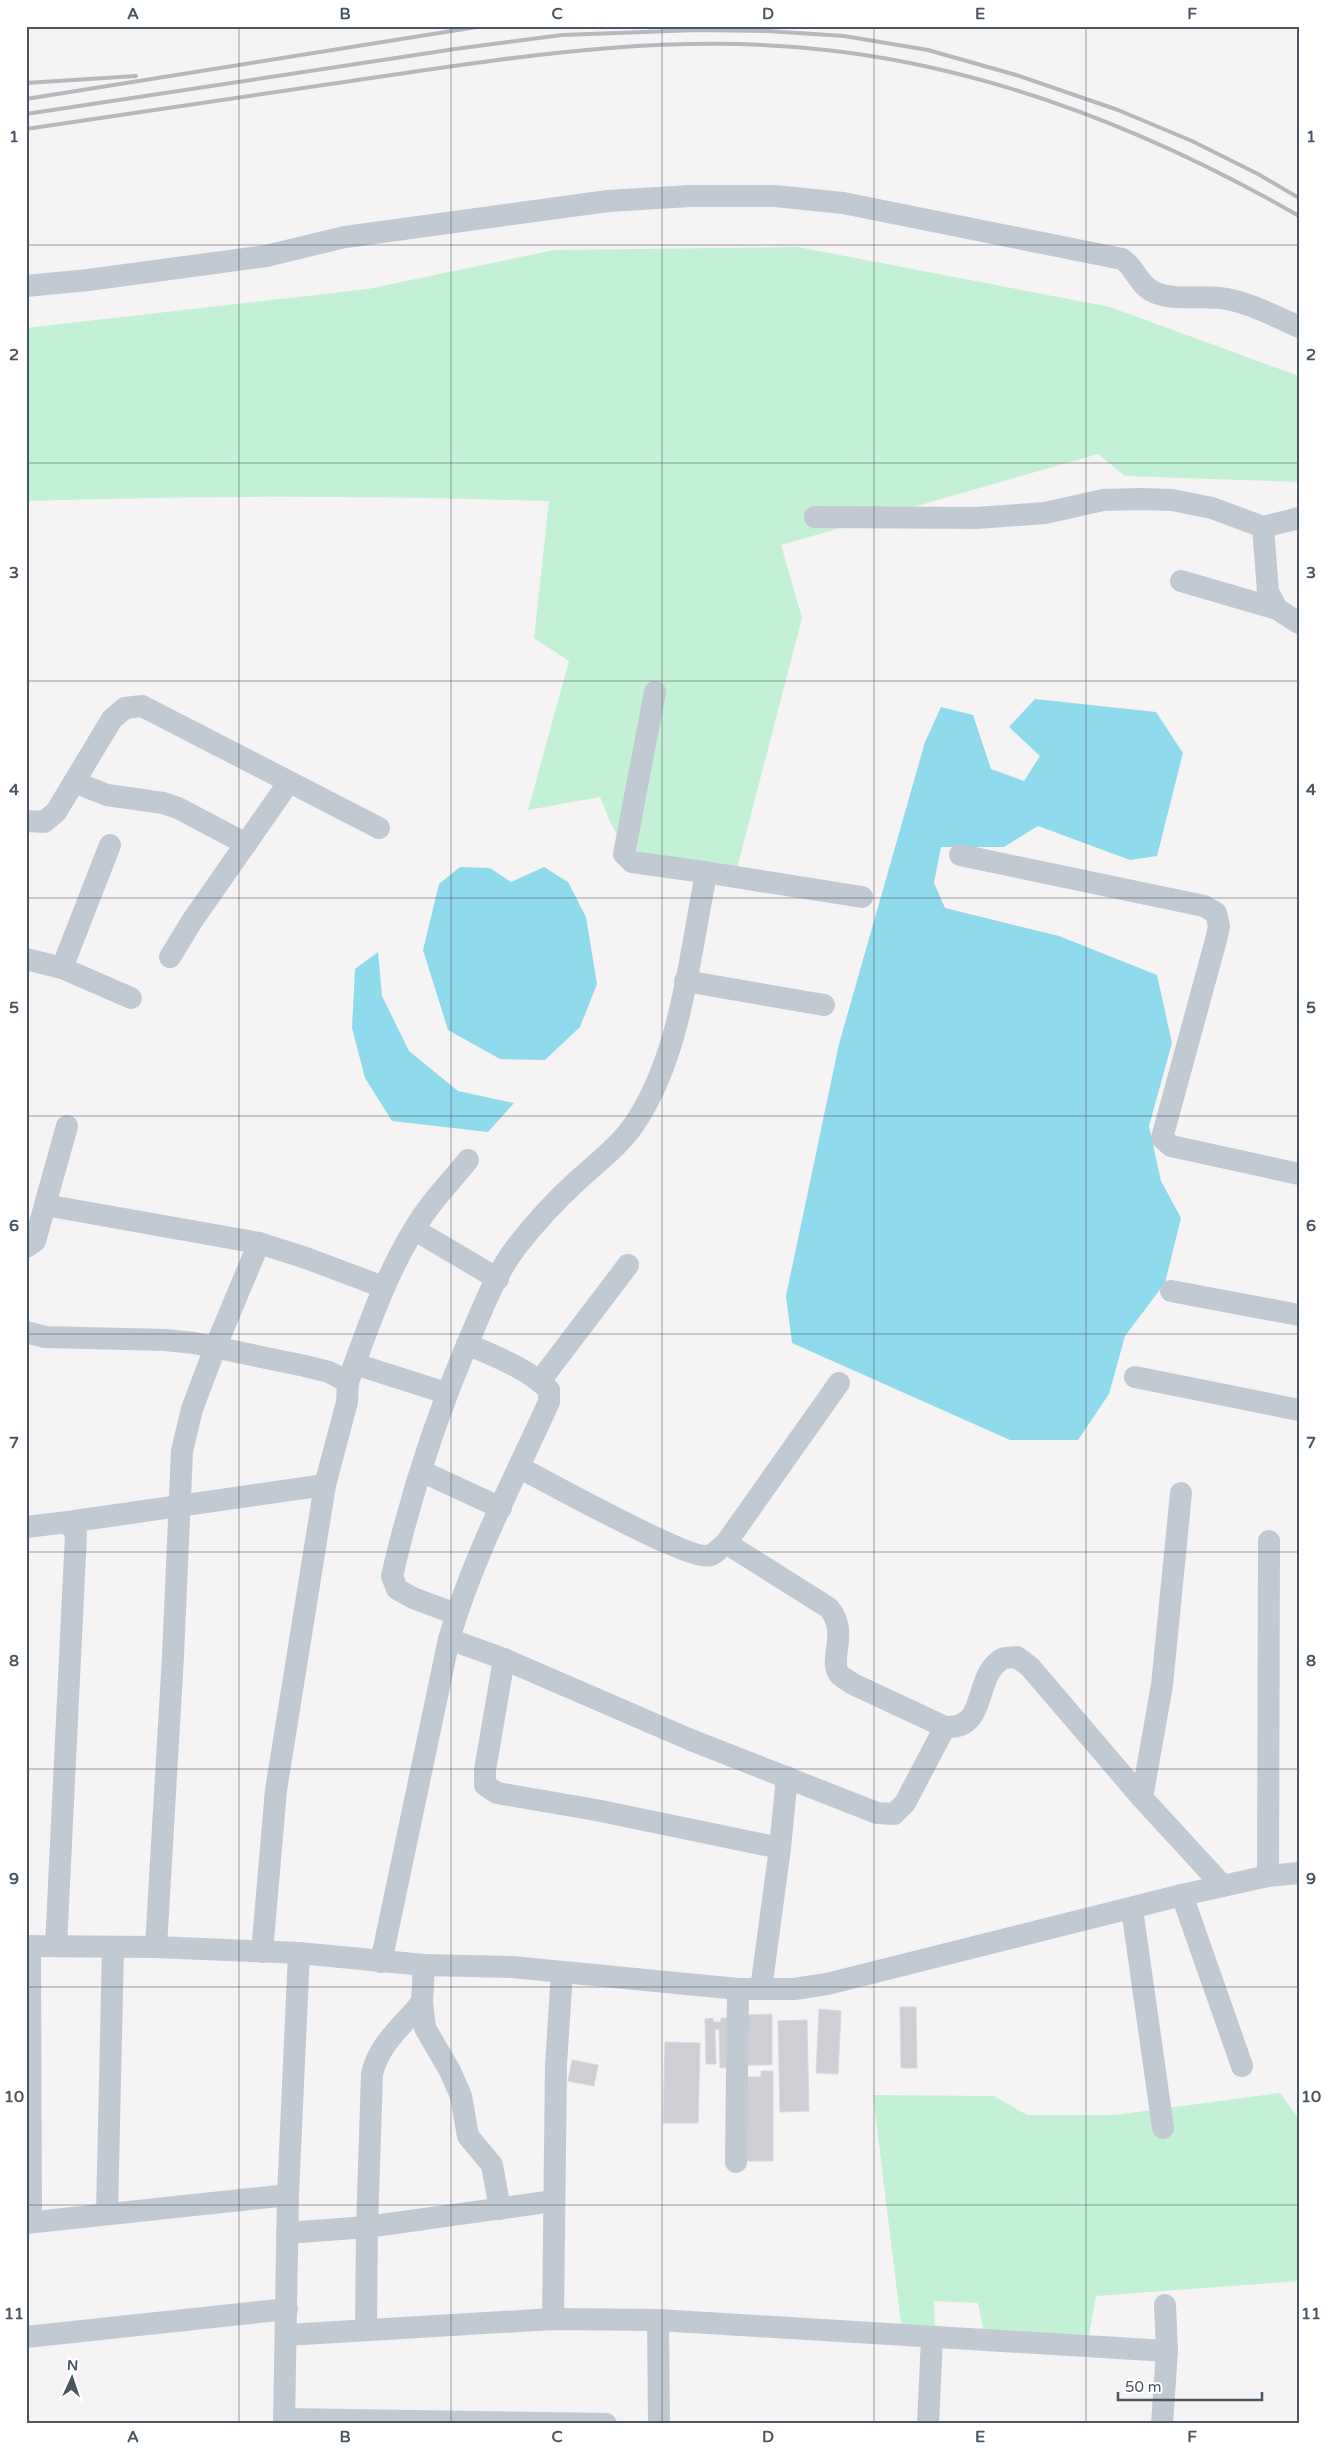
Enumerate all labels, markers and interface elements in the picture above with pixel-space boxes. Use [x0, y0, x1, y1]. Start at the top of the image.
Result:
text: A [127, 4, 139, 24]
text: B [339, 4, 351, 24]
text: C [551, 4, 563, 24]
text: D [762, 4, 774, 24]
text: E [975, 4, 985, 24]
text: F [1187, 4, 1197, 24]
text: 1 [9, 127, 19, 147]
text: 1 [1306, 127, 1316, 147]
text: 2 [9, 345, 19, 365]
text: 2 [1306, 345, 1316, 365]
text: 3 [9, 563, 19, 583]
text: 3 [1306, 563, 1316, 583]
text: 4 [9, 780, 19, 800]
text: 4 [1306, 780, 1316, 800]
text: 5 [9, 998, 19, 1018]
text: 5 [1306, 998, 1316, 1018]
text: 6 [9, 1216, 19, 1236]
text: 6 [1306, 1216, 1316, 1236]
text: 7 [9, 1433, 19, 1453]
text: 7 [1306, 1433, 1316, 1453]
text: 8 [9, 1651, 19, 1671]
text: 8 [1306, 1651, 1316, 1671]
text: 9 [9, 1869, 19, 1889]
text: 9 [1306, 1869, 1316, 1889]
text: 10 [4, 2087, 24, 2107]
text: 10 [1301, 2087, 1321, 2107]
text: 11 [4, 2304, 24, 2324]
text: 11 [1301, 2304, 1321, 2324]
north arrow [48, 2352, 98, 2402]
text: N [67, 2357, 79, 2374]
scale bar [1118, 2370, 1261, 2402]
text: 50 m [1125, 2378, 1162, 2396]
text: A [127, 2427, 139, 2447]
text: B [339, 2427, 351, 2447]
text: C [551, 2427, 563, 2447]
text: D [762, 2427, 774, 2447]
text: E [975, 2427, 985, 2447]
text: F [1187, 2427, 1197, 2447]

